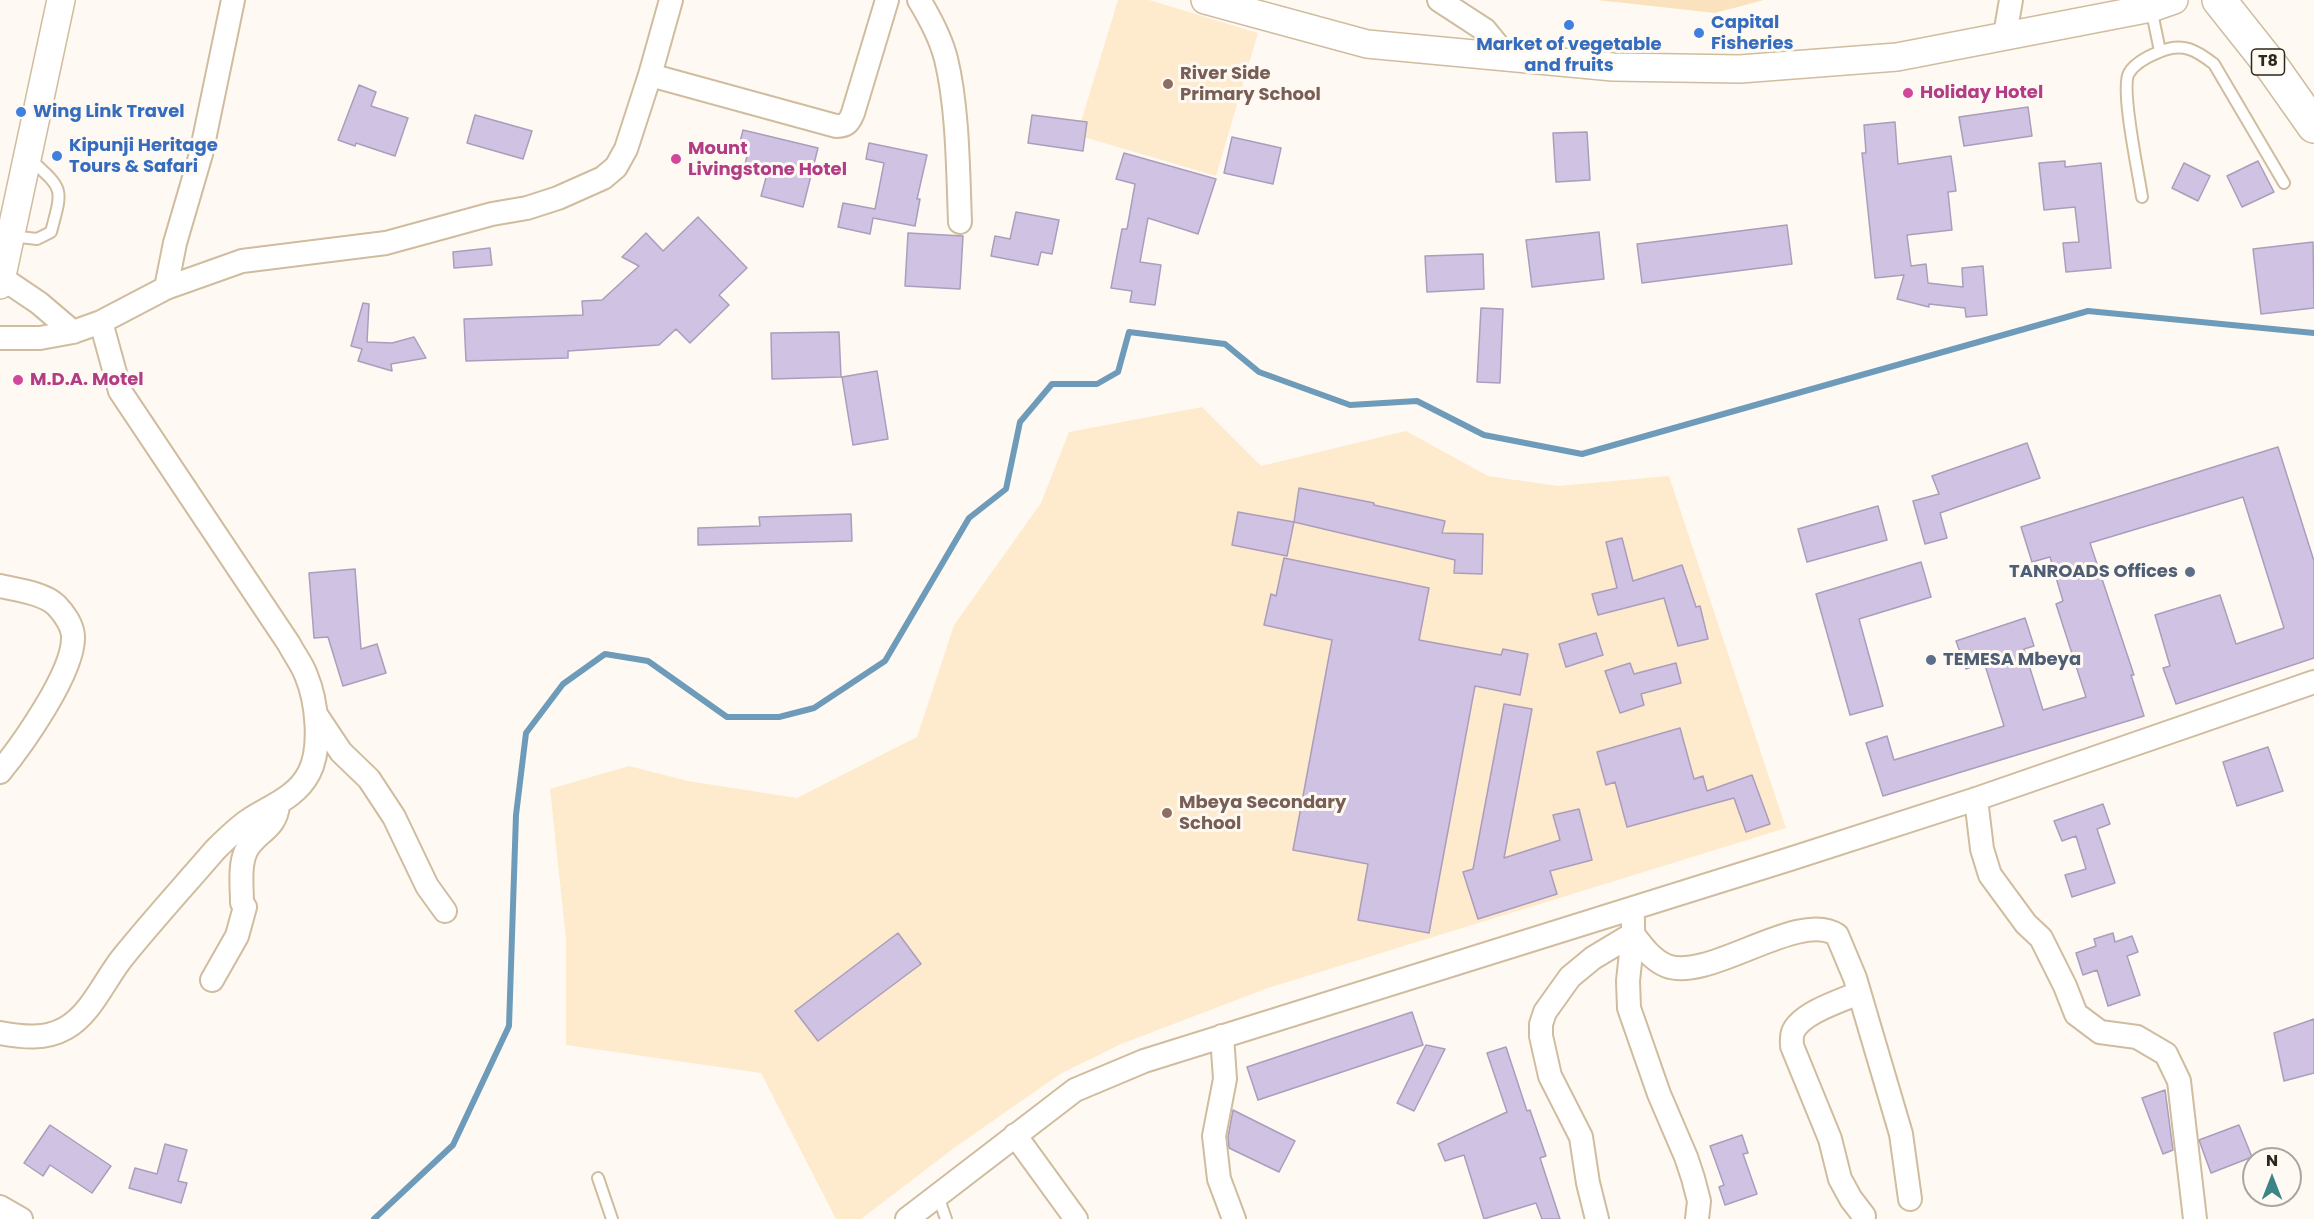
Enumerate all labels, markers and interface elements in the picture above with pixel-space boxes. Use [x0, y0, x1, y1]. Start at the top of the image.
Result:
place label: Capital Fisheries [1711, 12, 1794, 54]
marker: Market of vegetable and fruits [1562, 18, 1576, 32]
marker: Capital Fisheries [1692, 26, 1706, 40]
place label: Market of vegetable and fruits [1476, 34, 1662, 76]
road number: T8 [2252, 49, 2284, 75]
place label: River Side Primary School [1180, 63, 1321, 106]
marker: River Side Primary School [1161, 77, 1175, 91]
place label: Holiday Hotel [1920, 82, 2043, 104]
marker: Holiday Hotel [1901, 86, 1915, 100]
place label: Wing Link Travel [33, 101, 185, 123]
marker: Wing Link Travel [14, 105, 28, 119]
place label: Kipunji Heritage Tours & Safari [69, 135, 218, 178]
place label: Mount Livingstone Hotel [688, 138, 847, 180]
marker: Kipunji Heritage Tours & Safari [50, 149, 64, 163]
marker: Mount Livingstone Hotel [669, 152, 683, 166]
place label: M.D.A. Motel [30, 369, 144, 391]
marker: M.D.A. Motel [11, 373, 25, 387]
place label: TANROADS Offices [2009, 561, 2178, 583]
marker: TANROADS Offices [2183, 565, 2197, 579]
place label: TEMESA Mbeya [1943, 649, 2081, 671]
marker: TEMESA Mbeya [1924, 653, 1938, 667]
place label: Mbeya Secondary School [1179, 792, 1346, 834]
marker: Mbeya Secondary School [1160, 806, 1174, 820]
north arrow [2242, 1147, 2302, 1207]
text: N [2266, 1149, 2278, 1172]

